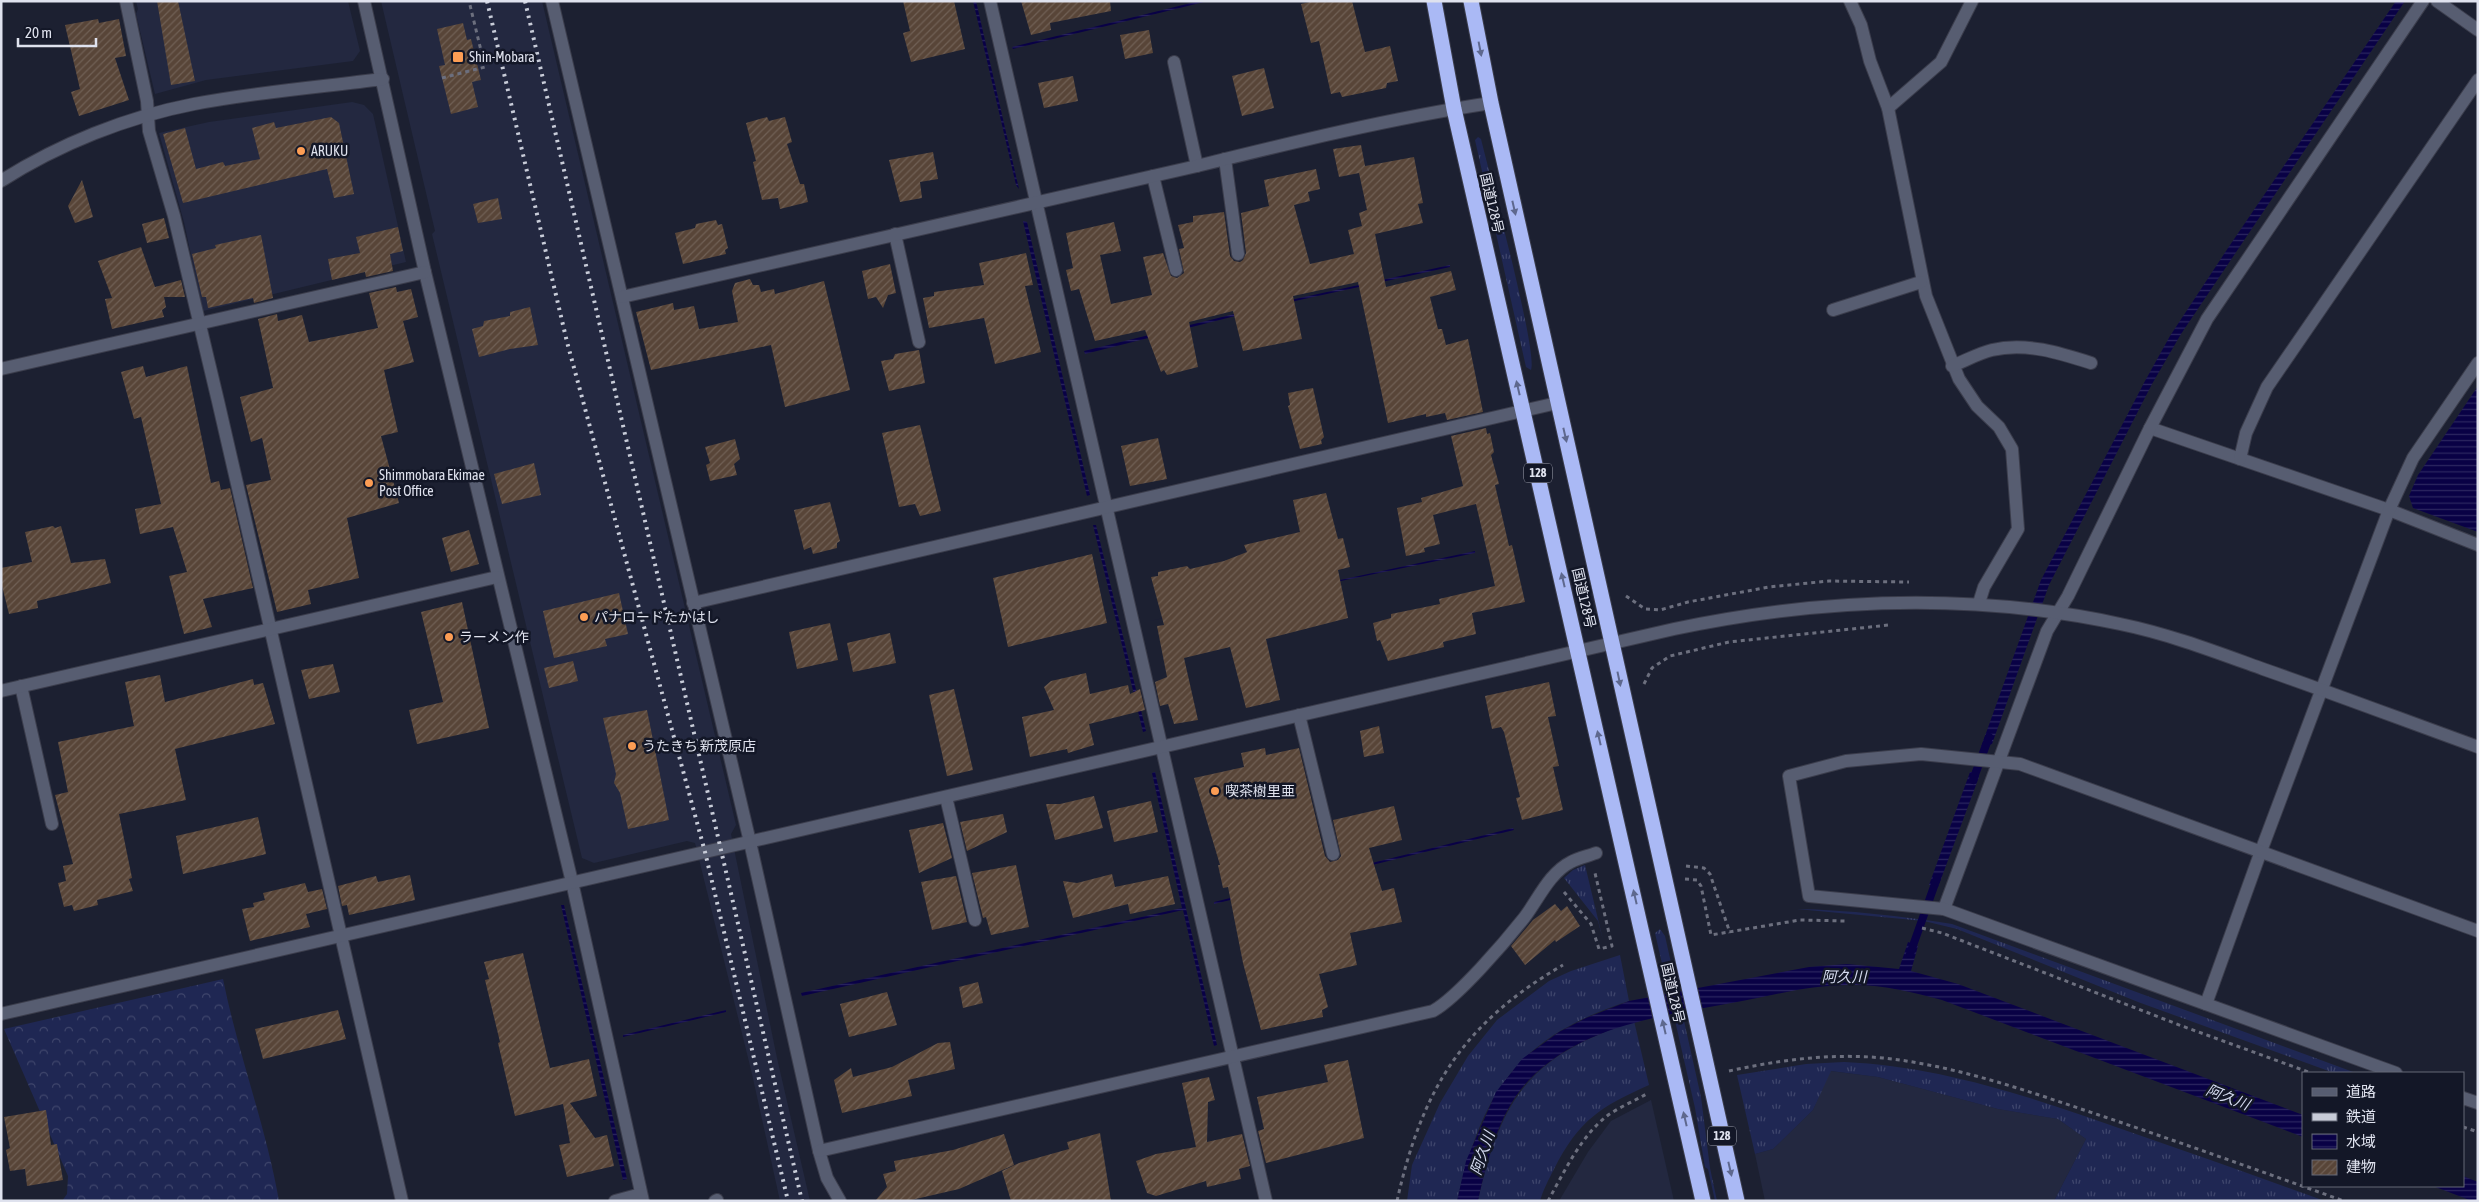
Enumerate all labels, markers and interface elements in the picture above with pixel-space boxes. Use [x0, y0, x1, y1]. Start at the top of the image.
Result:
scale bar [18, 15, 95, 47]
text: 20 m [25, 24, 52, 41]
one-way arrow [1477, 42, 1485, 58]
place label: Shin-Mobara [469, 49, 535, 65]
marker: Shin-Mobara [451, 50, 465, 64]
place label: ARUKU [311, 143, 348, 159]
marker: ARUKU [295, 145, 307, 157]
street label: 国道128号 [1477, 171, 1507, 235]
one-way arrow [1510, 200, 1518, 216]
one-way arrow [1514, 380, 1522, 395]
one-way arrow [1561, 427, 1569, 443]
road number: 128 [1524, 463, 1552, 482]
place label: Shimmobara Ekimae Post Office [379, 467, 485, 499]
marker: Shimmobara Ekimae Post Office [363, 477, 375, 489]
street label: 国道128号 [1569, 566, 1599, 630]
one-way arrow [1559, 573, 1567, 588]
place label: パナロードたかはし [594, 609, 719, 625]
marker: パナロードたかはし [578, 611, 590, 623]
place label: ラーメン作 [459, 629, 528, 645]
marker: ラーメン作 [443, 631, 455, 643]
one-way arrow [1615, 671, 1623, 687]
one-way arrow [1595, 731, 1603, 746]
place label: うたきち 新茂原店 [642, 738, 756, 754]
marker: うたきち 新茂原店 [626, 740, 638, 752]
place label: 喫茶樹里亜 [1225, 783, 1295, 799]
marker: 喫茶樹里亜 [1209, 785, 1221, 797]
one-way arrow [1631, 889, 1639, 904]
street label: 国道128号 [1658, 961, 1688, 1025]
water label: 阿久川 [1821, 968, 1868, 985]
one-way arrow [1660, 1019, 1668, 1035]
legend [2302, 1072, 2464, 1187]
water label: 阿久川 [2204, 1081, 2254, 1114]
text: 道路 [2346, 1083, 2376, 1100]
text: 鉄道 [2346, 1108, 2376, 1125]
one-way arrow [1681, 1112, 1689, 1127]
road number: 128 [1708, 1126, 1736, 1146]
water label: 阿久川 [1467, 1127, 1498, 1177]
text: 水域 [2346, 1133, 2376, 1150]
text: 建物 [2346, 1158, 2376, 1175]
one-way arrow [1726, 1162, 1734, 1177]

